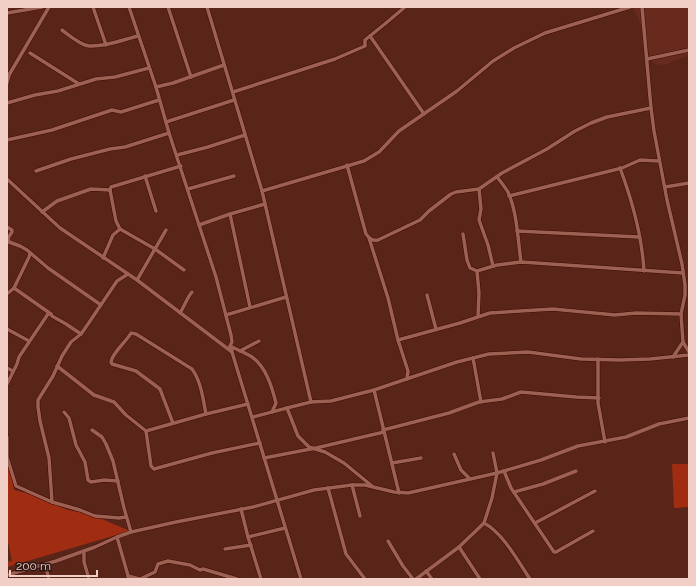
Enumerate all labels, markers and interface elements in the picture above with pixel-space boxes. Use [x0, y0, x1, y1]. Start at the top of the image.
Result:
scale bar [10, 552, 97, 578]
text: 200 m [16, 559, 51, 573]

